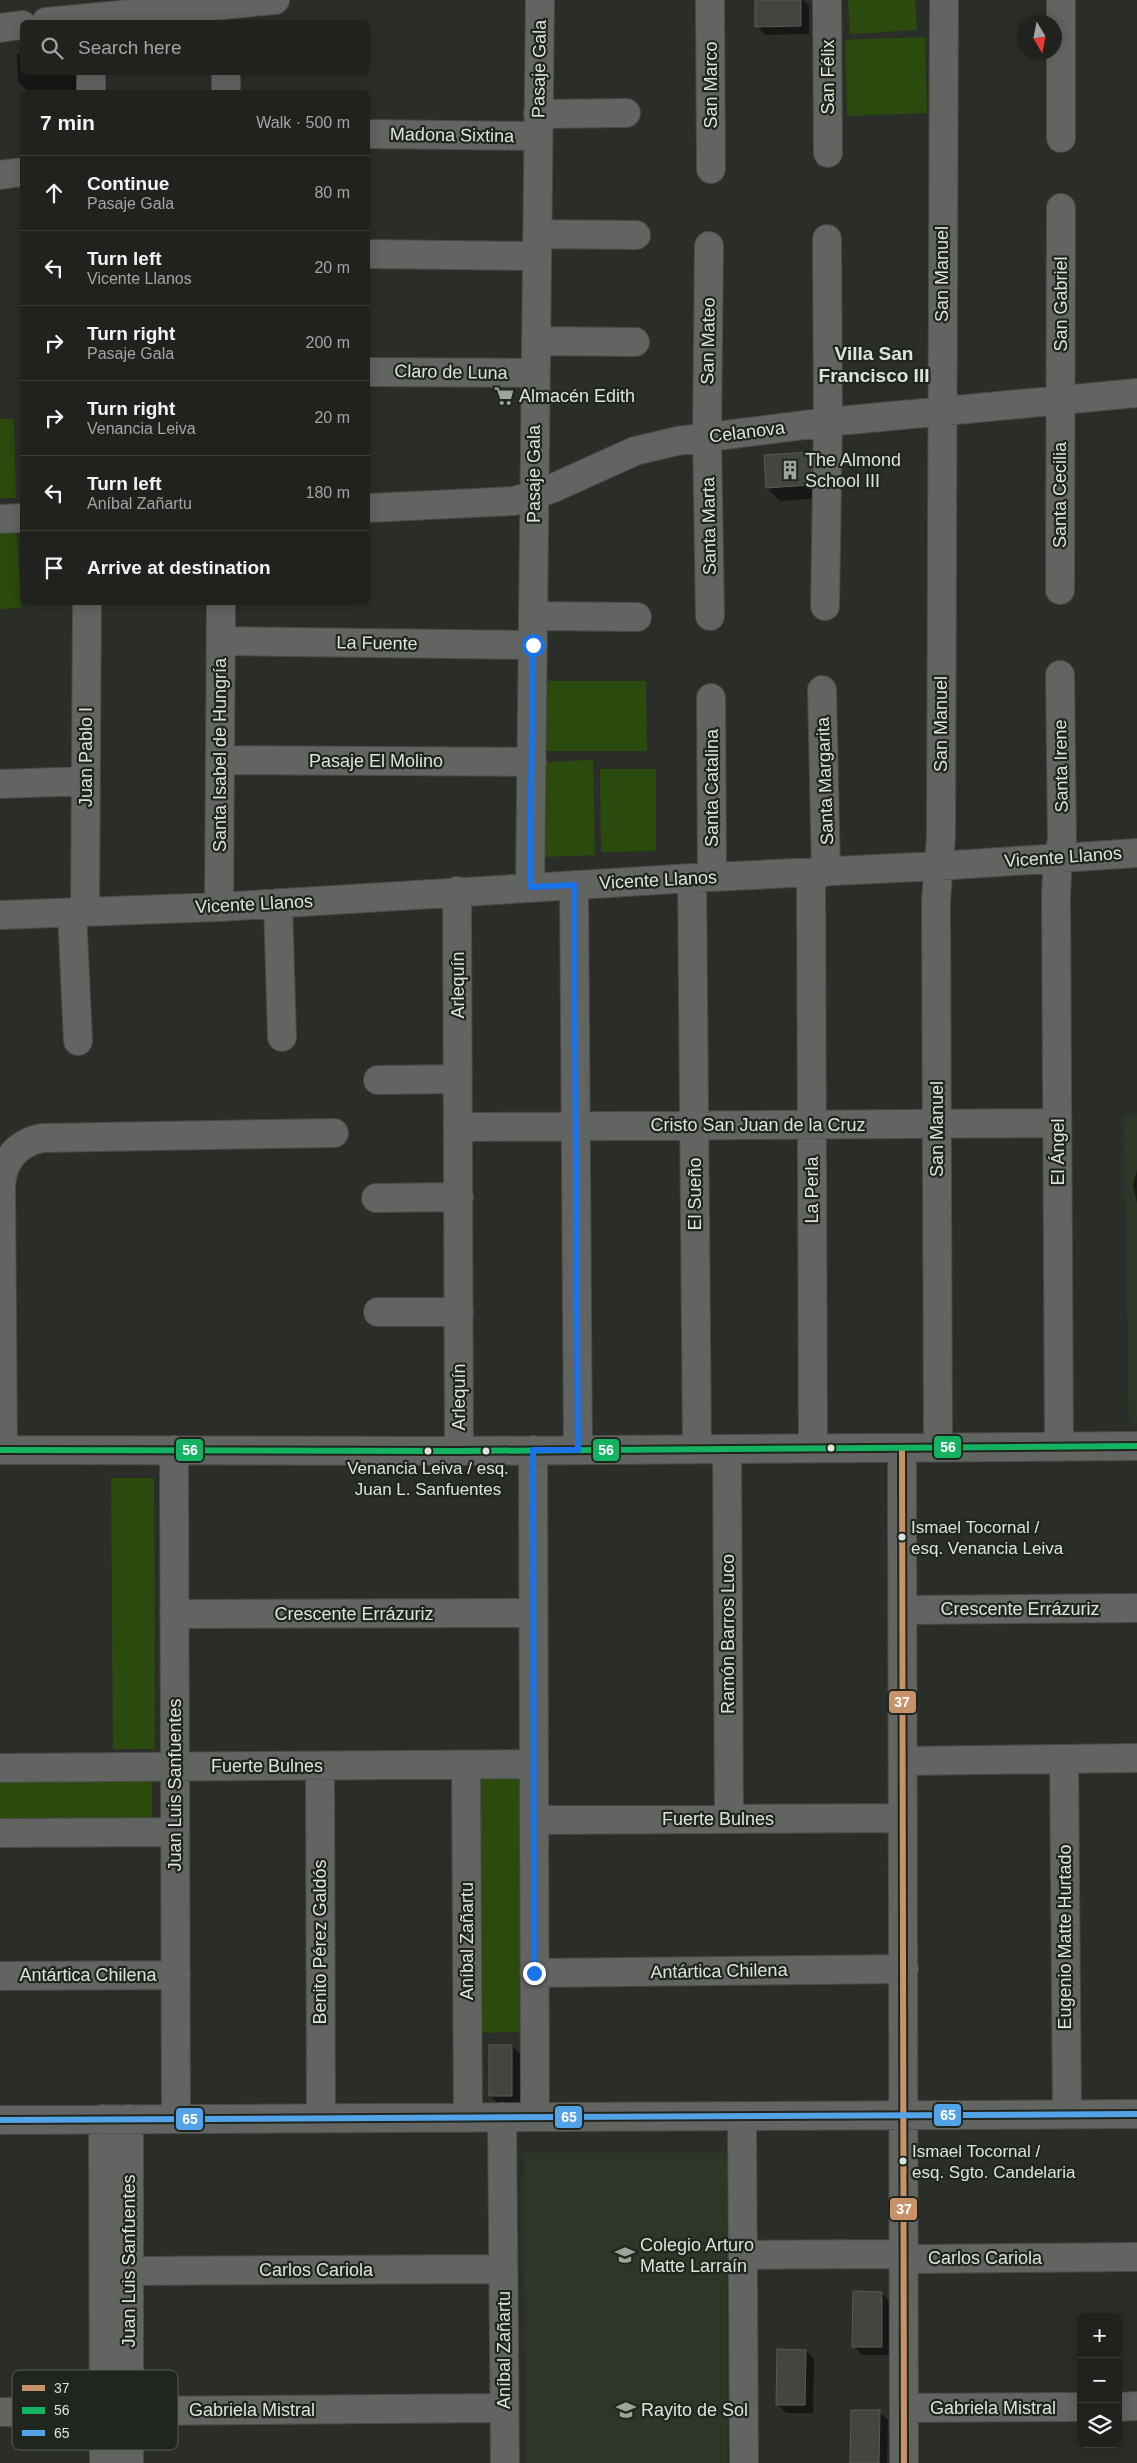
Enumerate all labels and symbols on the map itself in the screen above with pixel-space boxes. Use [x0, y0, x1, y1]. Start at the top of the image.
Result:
north arrow [1017, 15, 1062, 60]
street label: Pasaje Gala [528, 19, 550, 118]
street label: San Félix [818, 39, 838, 115]
street label: San Marco [701, 41, 721, 129]
street label: Madona Sixtina [390, 124, 515, 146]
street label: San Manuel [932, 226, 952, 322]
street label: San Gabriel [1051, 256, 1071, 352]
street label: San Mateo [697, 297, 719, 385]
district label: Villa San Francisco III [819, 343, 929, 386]
street label: Claro de Luna [394, 361, 509, 383]
supermarket icon: Almacén Edith [493, 385, 515, 407]
place label: Almacén Edith [519, 386, 635, 406]
street label: Celanova [708, 417, 787, 447]
street label: Pasaje Gala [524, 424, 544, 523]
street label: Santa Cecilia [1050, 441, 1070, 548]
place label: The Almond School III [805, 450, 901, 491]
building icon: The Almond School III [779, 459, 801, 481]
street label: Santa Marta [698, 476, 720, 575]
street label: La Fuente [336, 632, 418, 654]
route start [522, 634, 545, 657]
street label: Santa Isabel de Hungría [210, 657, 230, 852]
street label: San Manuel [931, 676, 951, 772]
street label: Juan Pablo I [76, 707, 96, 807]
street label: Santa Margarita [813, 716, 837, 845]
street label: Santa Irene [1050, 719, 1072, 813]
street label: Santa Catalina [702, 728, 722, 847]
street label: Pasaje El Molino [309, 751, 443, 771]
street label: Vicente Llanos [1004, 843, 1122, 871]
street label: Vicente Llanos [599, 867, 717, 893]
street label: Vicente Llanos [195, 891, 313, 917]
street label: Arlequín [448, 951, 468, 1019]
street label: San Manuel [927, 1081, 947, 1177]
street label: Cristo San Juan de la Cruz [650, 1115, 866, 1135]
street label: El Ángel [1048, 1118, 1068, 1186]
street label: La Perla [802, 1155, 822, 1224]
street label: El Sueño [685, 1157, 705, 1231]
street label: Arlequín [449, 1363, 469, 1431]
line badge: 56 [933, 1435, 962, 1459]
line badge: 56 [175, 1438, 204, 1462]
line badge: 56 [592, 1438, 620, 1462]
text: 56 [940, 1439, 956, 1455]
text: 56 [182, 1442, 198, 1458]
text: 56 [598, 1442, 614, 1458]
unlabelled marker [826, 1443, 836, 1453]
marker: Venancia Leiva / esq. Juan L. Sanfuentes [423, 1446, 433, 1456]
unlabelled marker [481, 1446, 491, 1456]
place label: Venancia Leiva / esq. Juan L. Sanfuentes [347, 1459, 509, 1499]
place label: Ismael Tocornal / esq. Venancia Leiva [911, 1518, 1064, 1558]
marker: Ismael Tocornal / esq. Venancia Leiva [897, 1532, 907, 1542]
street label: Ramón Barros Luco [718, 1554, 738, 1714]
street label: Crescente Errázuriz [940, 1599, 1100, 1619]
street label: Crescente Errázuriz [274, 1604, 434, 1624]
line badge: 37 [888, 1690, 917, 1714]
text: 37 [894, 1694, 910, 1710]
street label: Juan Luis Sanfuentes [165, 1698, 185, 1872]
street label: Fuerte Bulnes [211, 1756, 323, 1776]
street label: Fuerte Bulnes [662, 1809, 774, 1829]
street label: Eugenio Matte Hurtado [1055, 1844, 1075, 2030]
street label: Benito Pérez Galdós [310, 1859, 330, 2025]
street label: Aníbal Zañartu [457, 1882, 477, 2000]
street label: Antártica Chilena [650, 1960, 789, 1982]
route end [523, 1962, 546, 1985]
street label: Antártica Chilena [19, 1965, 158, 1985]
line badge: 65 [933, 2103, 962, 2127]
line badge: 65 [554, 2105, 583, 2129]
line badge: 65 [175, 2107, 204, 2131]
text: 65 [940, 2107, 956, 2123]
text: 65 [561, 2109, 577, 2125]
text: 65 [182, 2111, 198, 2127]
place label: Ismael Tocornal / esq. Sgto. Candelaria [912, 2142, 1076, 2182]
marker: Ismael Tocornal / esq. Sgto. Candelaria [898, 2156, 908, 2166]
street label: Juan Luis Sanfuentes [119, 2174, 139, 2348]
line badge: 37 [889, 2197, 918, 2221]
text: 37 [896, 2201, 912, 2217]
place label: Colegio Arturo Matte Larraín [640, 2235, 754, 2276]
school or university icon: Colegio Arturo Matte Larraín [614, 2244, 636, 2266]
street label: Carlos Cariola [928, 2248, 1043, 2268]
street label: Carlos Cariola [259, 2260, 374, 2280]
street label: Aníbal Zañartu [494, 2291, 514, 2409]
legend [12, 2370, 178, 2450]
text: 37 [54, 2380, 70, 2396]
street label: Gabriela Mistral [930, 2398, 1056, 2418]
school or university icon: Rayito de Sol [615, 2399, 637, 2421]
street label: Gabriela Mistral [189, 2400, 315, 2420]
place label: Rayito de Sol [641, 2400, 748, 2420]
text: 56 [54, 2402, 70, 2418]
text: 65 [54, 2425, 70, 2441]

